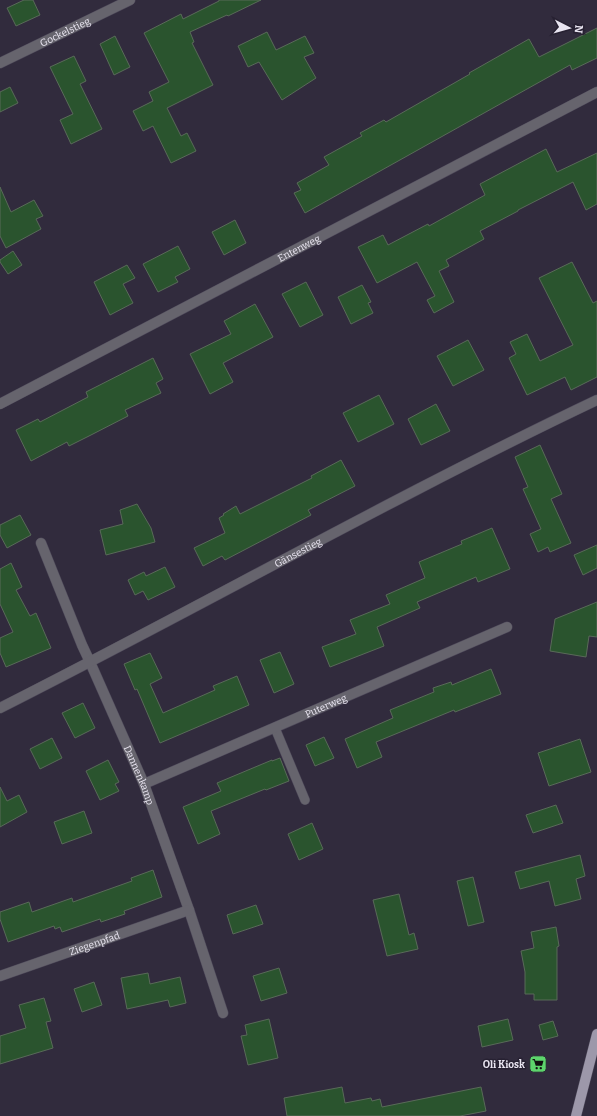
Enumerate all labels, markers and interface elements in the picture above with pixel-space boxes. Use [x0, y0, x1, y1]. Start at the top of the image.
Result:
north arrow [549, 8, 589, 48]
street label: Gockelstieg [38, 15, 93, 50]
text: N [571, 24, 585, 34]
street label: Entenweg [276, 233, 323, 265]
street label: Gänsestieg [272, 535, 324, 570]
street label: Puterweg [303, 692, 349, 721]
street label: Dannenkamp [121, 744, 156, 807]
street label: Ziegenpfad [68, 930, 122, 958]
supermarket icon: Oli Kiosk [528, 1054, 548, 1074]
place label: Oli Kiosk [483, 1059, 525, 1071]

